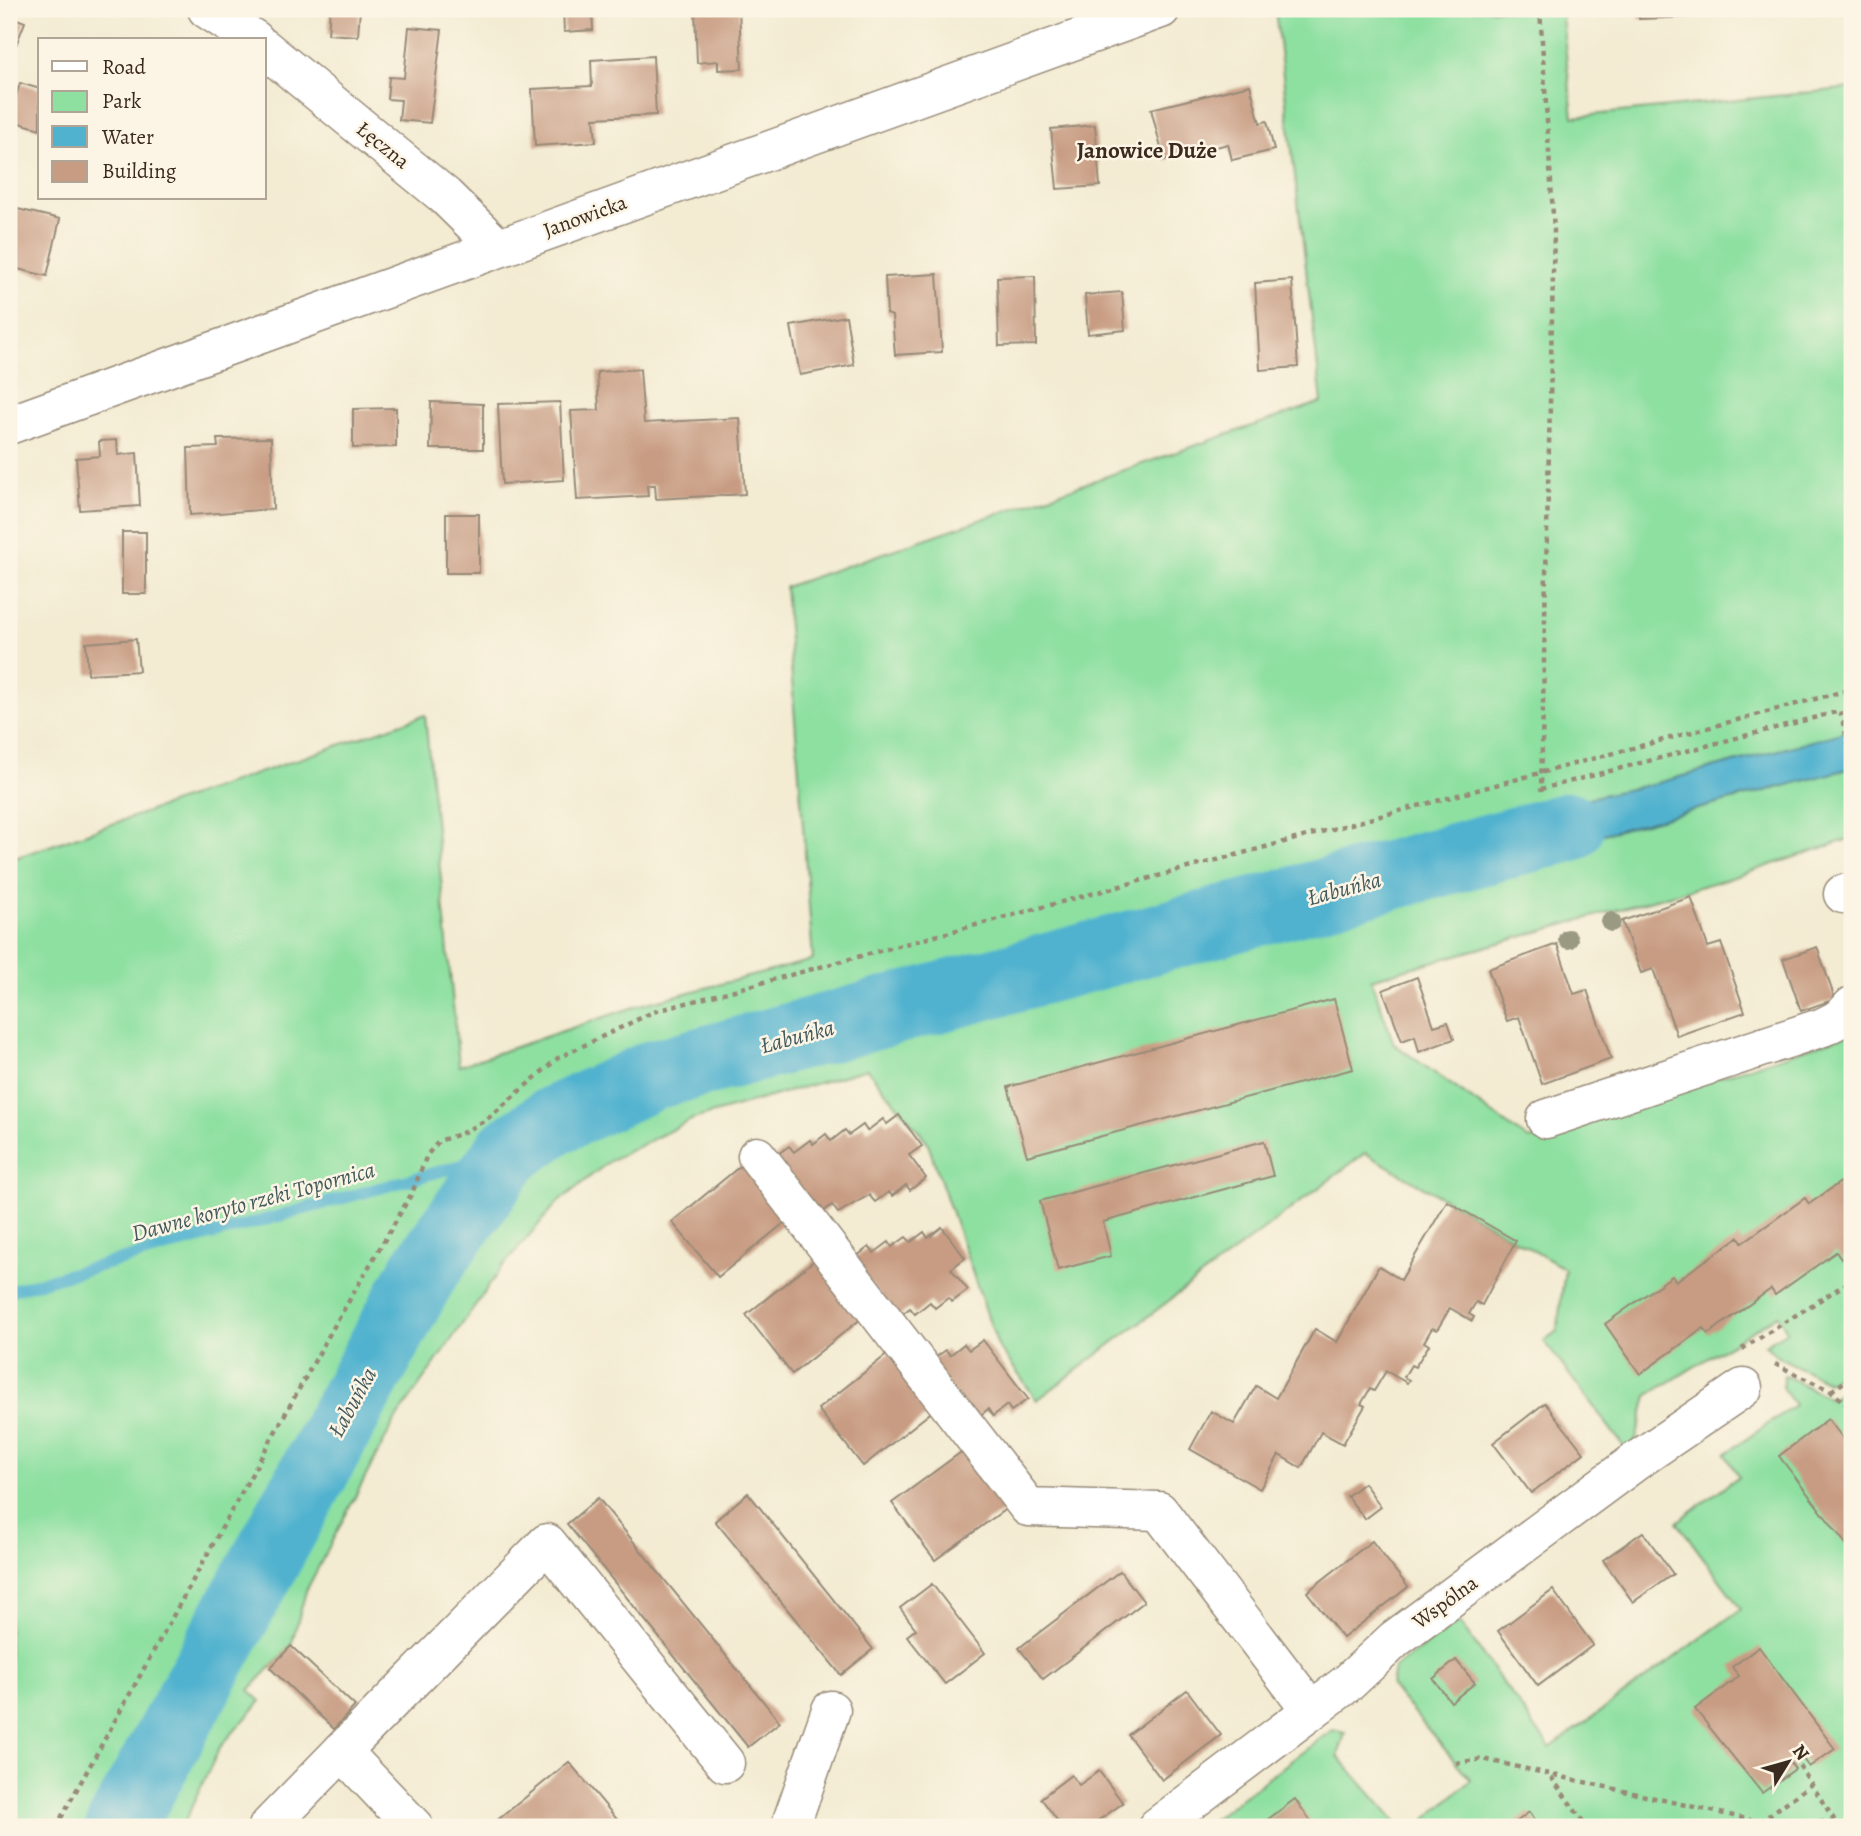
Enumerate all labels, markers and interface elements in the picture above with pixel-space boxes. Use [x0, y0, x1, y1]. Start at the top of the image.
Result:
legend [38, 38, 266, 200]
text: Road [102, 53, 146, 81]
text: Park [102, 87, 142, 115]
street label: Łęczna [351, 115, 416, 175]
text: Water [101, 123, 154, 151]
district label: Janowice Duże [1077, 135, 1217, 166]
text: Building [102, 157, 177, 185]
street label: Janowicka [539, 188, 631, 244]
water label: Łabuńka [1304, 864, 1385, 913]
water label: Łabuńka [757, 1012, 838, 1061]
water label: Dawne koryto rzeki Topornica [128, 1154, 379, 1249]
water label: Łabuńka [321, 1361, 384, 1443]
street label: Wspólna [1406, 1569, 1484, 1636]
north arrow [1752, 1728, 1822, 1798]
text: N [1786, 1739, 1815, 1766]

